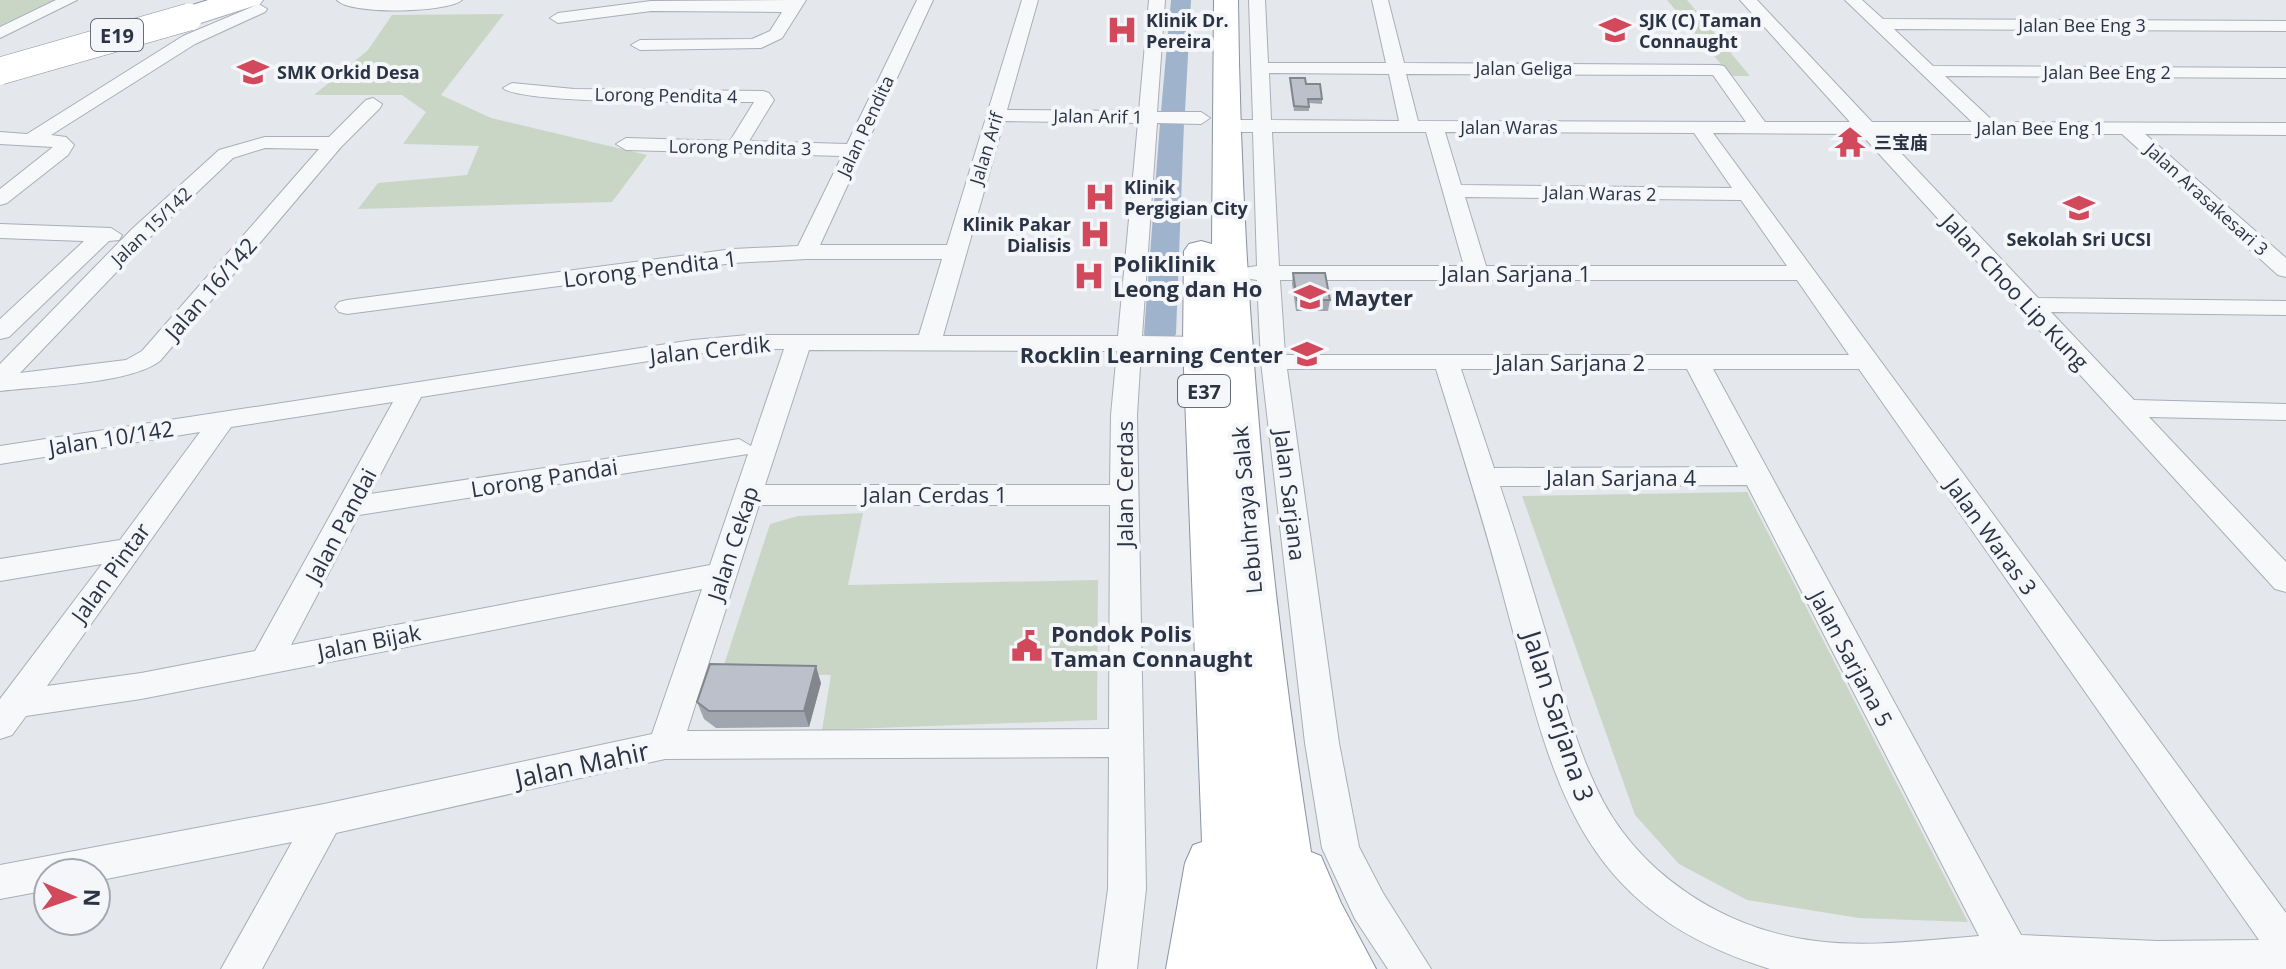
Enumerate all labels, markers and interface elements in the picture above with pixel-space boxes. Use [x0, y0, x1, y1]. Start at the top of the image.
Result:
place label: Klinik Dr. Pereira [1146, 8, 1229, 53]
place label: SJK (C) Taman Connaught [1639, 8, 1762, 53]
hospital icon: Klinik Dr. Pereira [1105, 13, 1139, 47]
school or university icon: SJK (C) Taman Connaught [1598, 13, 1632, 47]
street label: Jalan Bee Eng 3 [2016, 13, 2146, 37]
road number: E19 [91, 19, 143, 51]
school or university icon: SMK Orkid Desa [236, 55, 270, 89]
street label: Jalan Geliga [1473, 56, 1573, 80]
place label: SMK Orkid Desa [277, 60, 420, 84]
street label: Jalan Bee Eng 2 [2041, 60, 2171, 84]
street label: Jalan Pendita [830, 72, 899, 182]
street label: Lorong Pendita 4 [594, 82, 738, 108]
street label: Jalan Arif 1 [1051, 103, 1143, 129]
street label: Jalan Arif [963, 108, 1009, 189]
street label: Jalan Waras [1458, 115, 1558, 139]
street label: Jalan Bee Eng 1 [1974, 116, 2104, 140]
temple icon: 三宝庙 [1833, 125, 1867, 159]
place label: 三宝庙 [1874, 130, 1928, 154]
street label: Lorong Pendita 3 [668, 134, 812, 160]
street label: Jalan Arasakesari 3 [2139, 136, 2274, 261]
place label: Klinik Pergigian City [1124, 175, 1249, 220]
hospital icon: Klinik Pergigian City [1083, 180, 1117, 214]
street label: Jalan Waras 2 [1541, 180, 1657, 206]
street label: Jalan 15/142 [104, 182, 196, 272]
school or university icon: Sekolah Sri UCSI [2062, 191, 2096, 225]
street label: Jalan Choo Lip Kung [1934, 205, 2096, 376]
place label: Klinik Pakar Dialisis [963, 212, 1071, 257]
hospital icon: Klinik Pakar Dialisis [1078, 217, 1112, 251]
place label: Sekolah Sri UCSI [2007, 227, 2151, 251]
street label: Jalan 16/142 [156, 231, 263, 347]
street label: Lorong Pendita 1 [562, 242, 738, 294]
place label: Poliklinik Leong dan Ho [1113, 248, 1263, 303]
street label: Jalan Sarjana 1 [1439, 258, 1591, 288]
hospital icon: Poliklinik Leong dan Ho [1072, 259, 1106, 293]
school or university icon: Mayter [1293, 280, 1327, 314]
place label: Mayter [1334, 282, 1413, 312]
street label: Jalan Cerdik [646, 328, 772, 370]
school or university icon: Rocklin Learning Center [1290, 337, 1324, 371]
place label: Rocklin Learning Center [1020, 339, 1283, 369]
street label: Jalan Sarjana 2 [1493, 347, 1645, 377]
road number: E37 [1178, 375, 1230, 407]
street label: Jalan 10/142 [44, 412, 176, 462]
street label: Jalan Cerdas [1109, 421, 1139, 549]
street label: Lebuhraya Salak [1224, 425, 1268, 595]
street label: Jalan Sarjana [1268, 426, 1314, 562]
street label: Lorong Pandai [468, 451, 620, 503]
street label: Jalan Sarjana 4 [1544, 462, 1697, 492]
street label: Jalan Pandai [296, 463, 383, 589]
street label: Jalan Waras 3 [1938, 470, 2045, 600]
street label: Jalan Cerdas 1 [861, 479, 1007, 509]
street label: Jalan Cekap [699, 482, 765, 606]
street label: Jalan Pintar [62, 516, 156, 630]
street label: Jalan Sarjana 5 [1803, 583, 1900, 731]
street label: Jalan Bijak [313, 616, 423, 666]
place label: Pondok Polis Taman Connaught [1051, 618, 1253, 673]
street label: Jalan Sarjana 3 [1514, 623, 1604, 806]
public building icon: Pondok Polis Taman Connaught [1010, 629, 1044, 663]
street label: Jalan Mahir [509, 732, 653, 796]
north arrow [32, 857, 112, 937]
text: N [78, 888, 108, 907]

